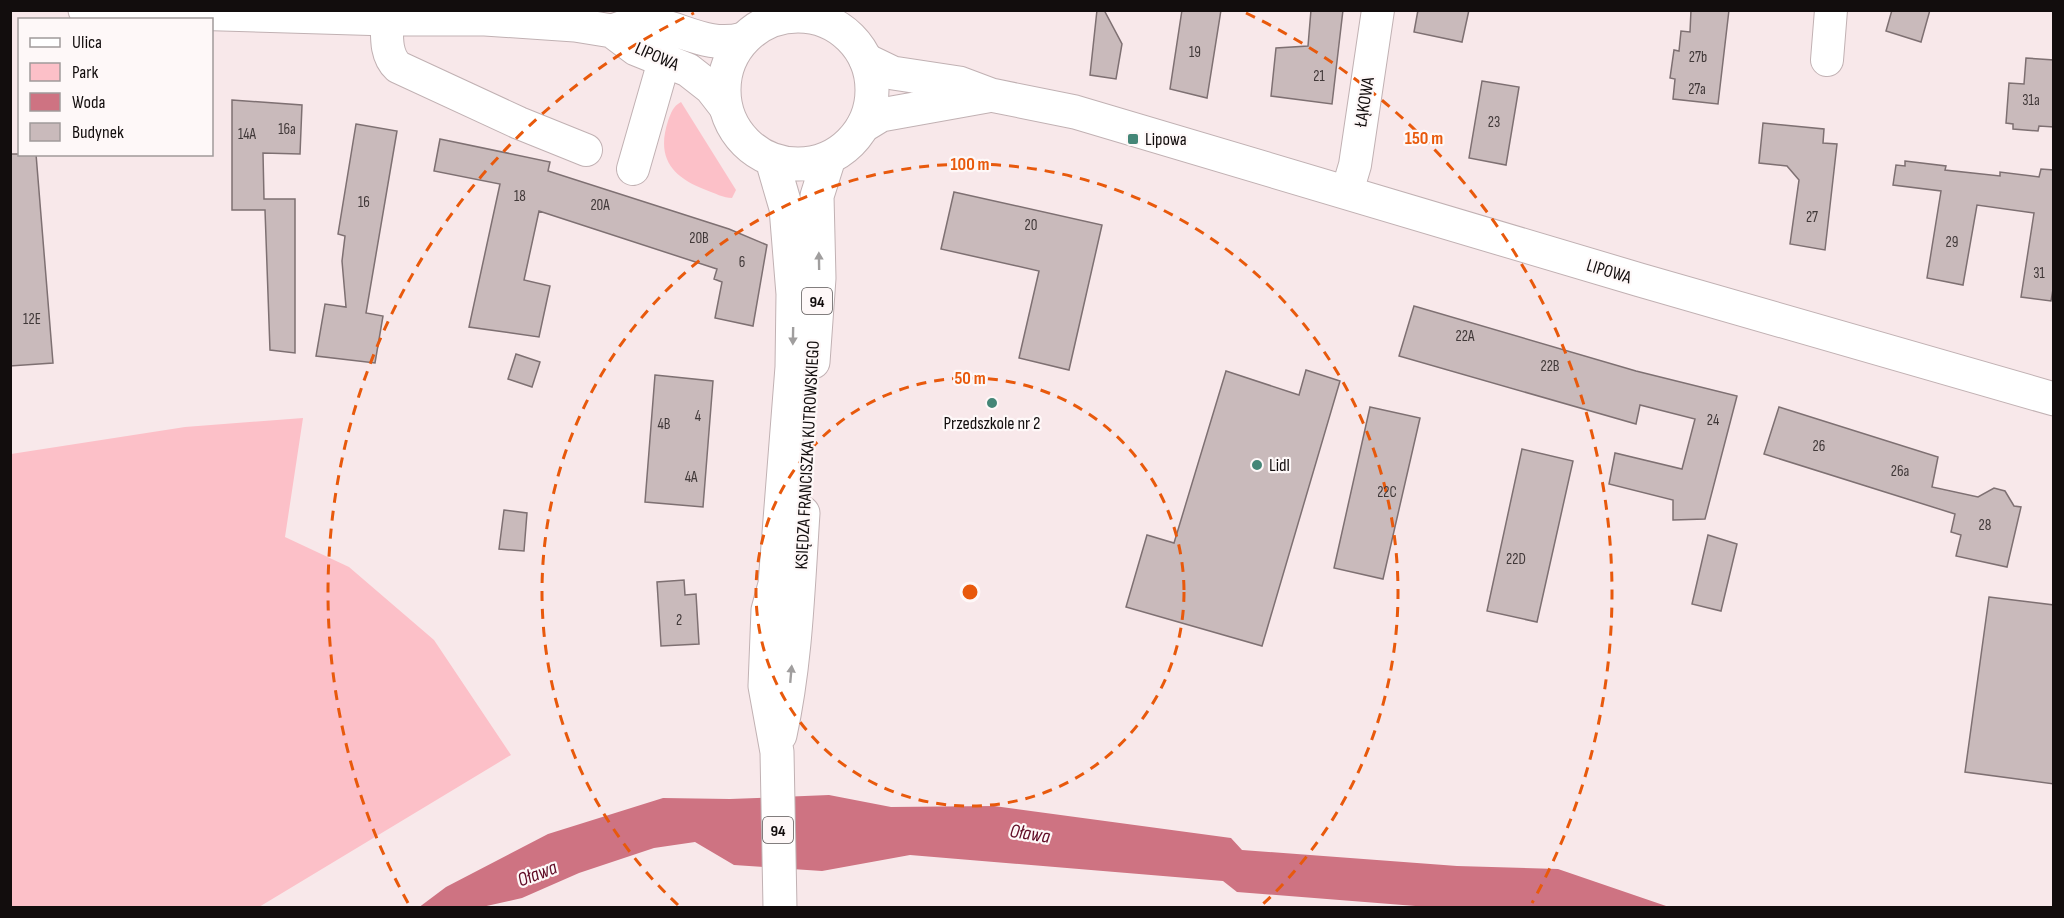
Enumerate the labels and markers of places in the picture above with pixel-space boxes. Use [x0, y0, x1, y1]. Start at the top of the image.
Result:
place label: Lipowa [1145, 129, 1187, 150]
marker: Lipowa [1126, 132, 1140, 146]
marker: Przedszkole nr 2 [985, 396, 999, 410]
place label: Przedszkole nr 2 [943, 413, 1041, 434]
place label: Lidl [1269, 455, 1290, 476]
marker: Lidl [1250, 458, 1264, 472]
centre of rings [960, 582, 980, 602]

